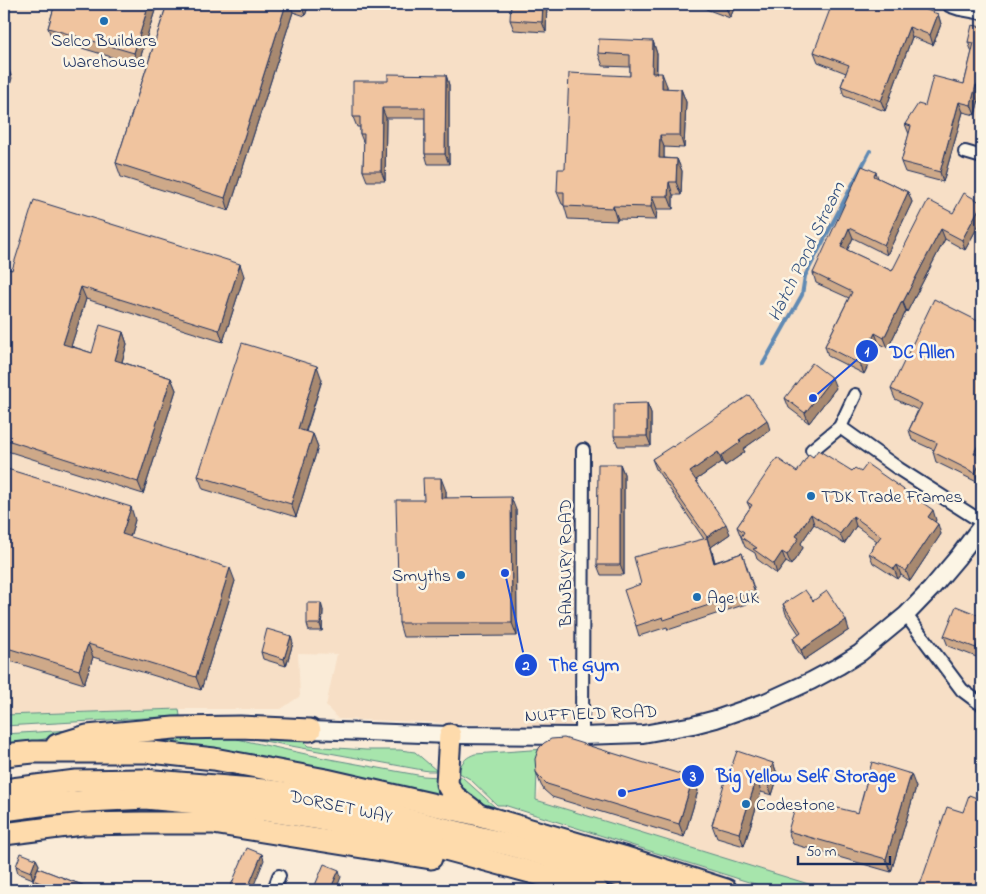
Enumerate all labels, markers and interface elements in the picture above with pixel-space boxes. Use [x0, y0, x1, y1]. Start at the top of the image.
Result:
marker: Selco Builders Warehouse [98, 15, 110, 27]
place label: Selco Builders Warehouse [51, 29, 157, 76]
water label: Hatch Pond Stream [762, 177, 853, 327]
callout: DC Allen [854, 334, 964, 368]
text: DC Allen [888, 340, 955, 367]
text: 1 [865, 341, 870, 363]
place label: TDK Trade Frames [821, 485, 963, 511]
marker: TDK Trade Frames [805, 490, 817, 502]
street label: BANBURY ROAD [554, 499, 580, 628]
place label: Smyths [392, 564, 451, 590]
marker: Smyths [455, 569, 467, 581]
place label: Age UK [707, 586, 759, 613]
marker: Age UK [691, 591, 703, 603]
callout: The Gym [514, 648, 629, 682]
text: The Gym [549, 653, 619, 682]
text: 2 [521, 655, 530, 677]
street label: NUFFIELD ROAD [524, 700, 658, 730]
callout: Big Yellow Self Storage [681, 759, 905, 793]
text: Big Yellow Self Storage [715, 764, 896, 793]
text: 3 [689, 766, 696, 788]
street label: DORSET WAY [286, 784, 395, 832]
place label: Codestone [756, 793, 836, 819]
marker: Codestone [740, 798, 752, 810]
scale bar [798, 834, 891, 866]
text: 50 m [806, 841, 837, 863]

